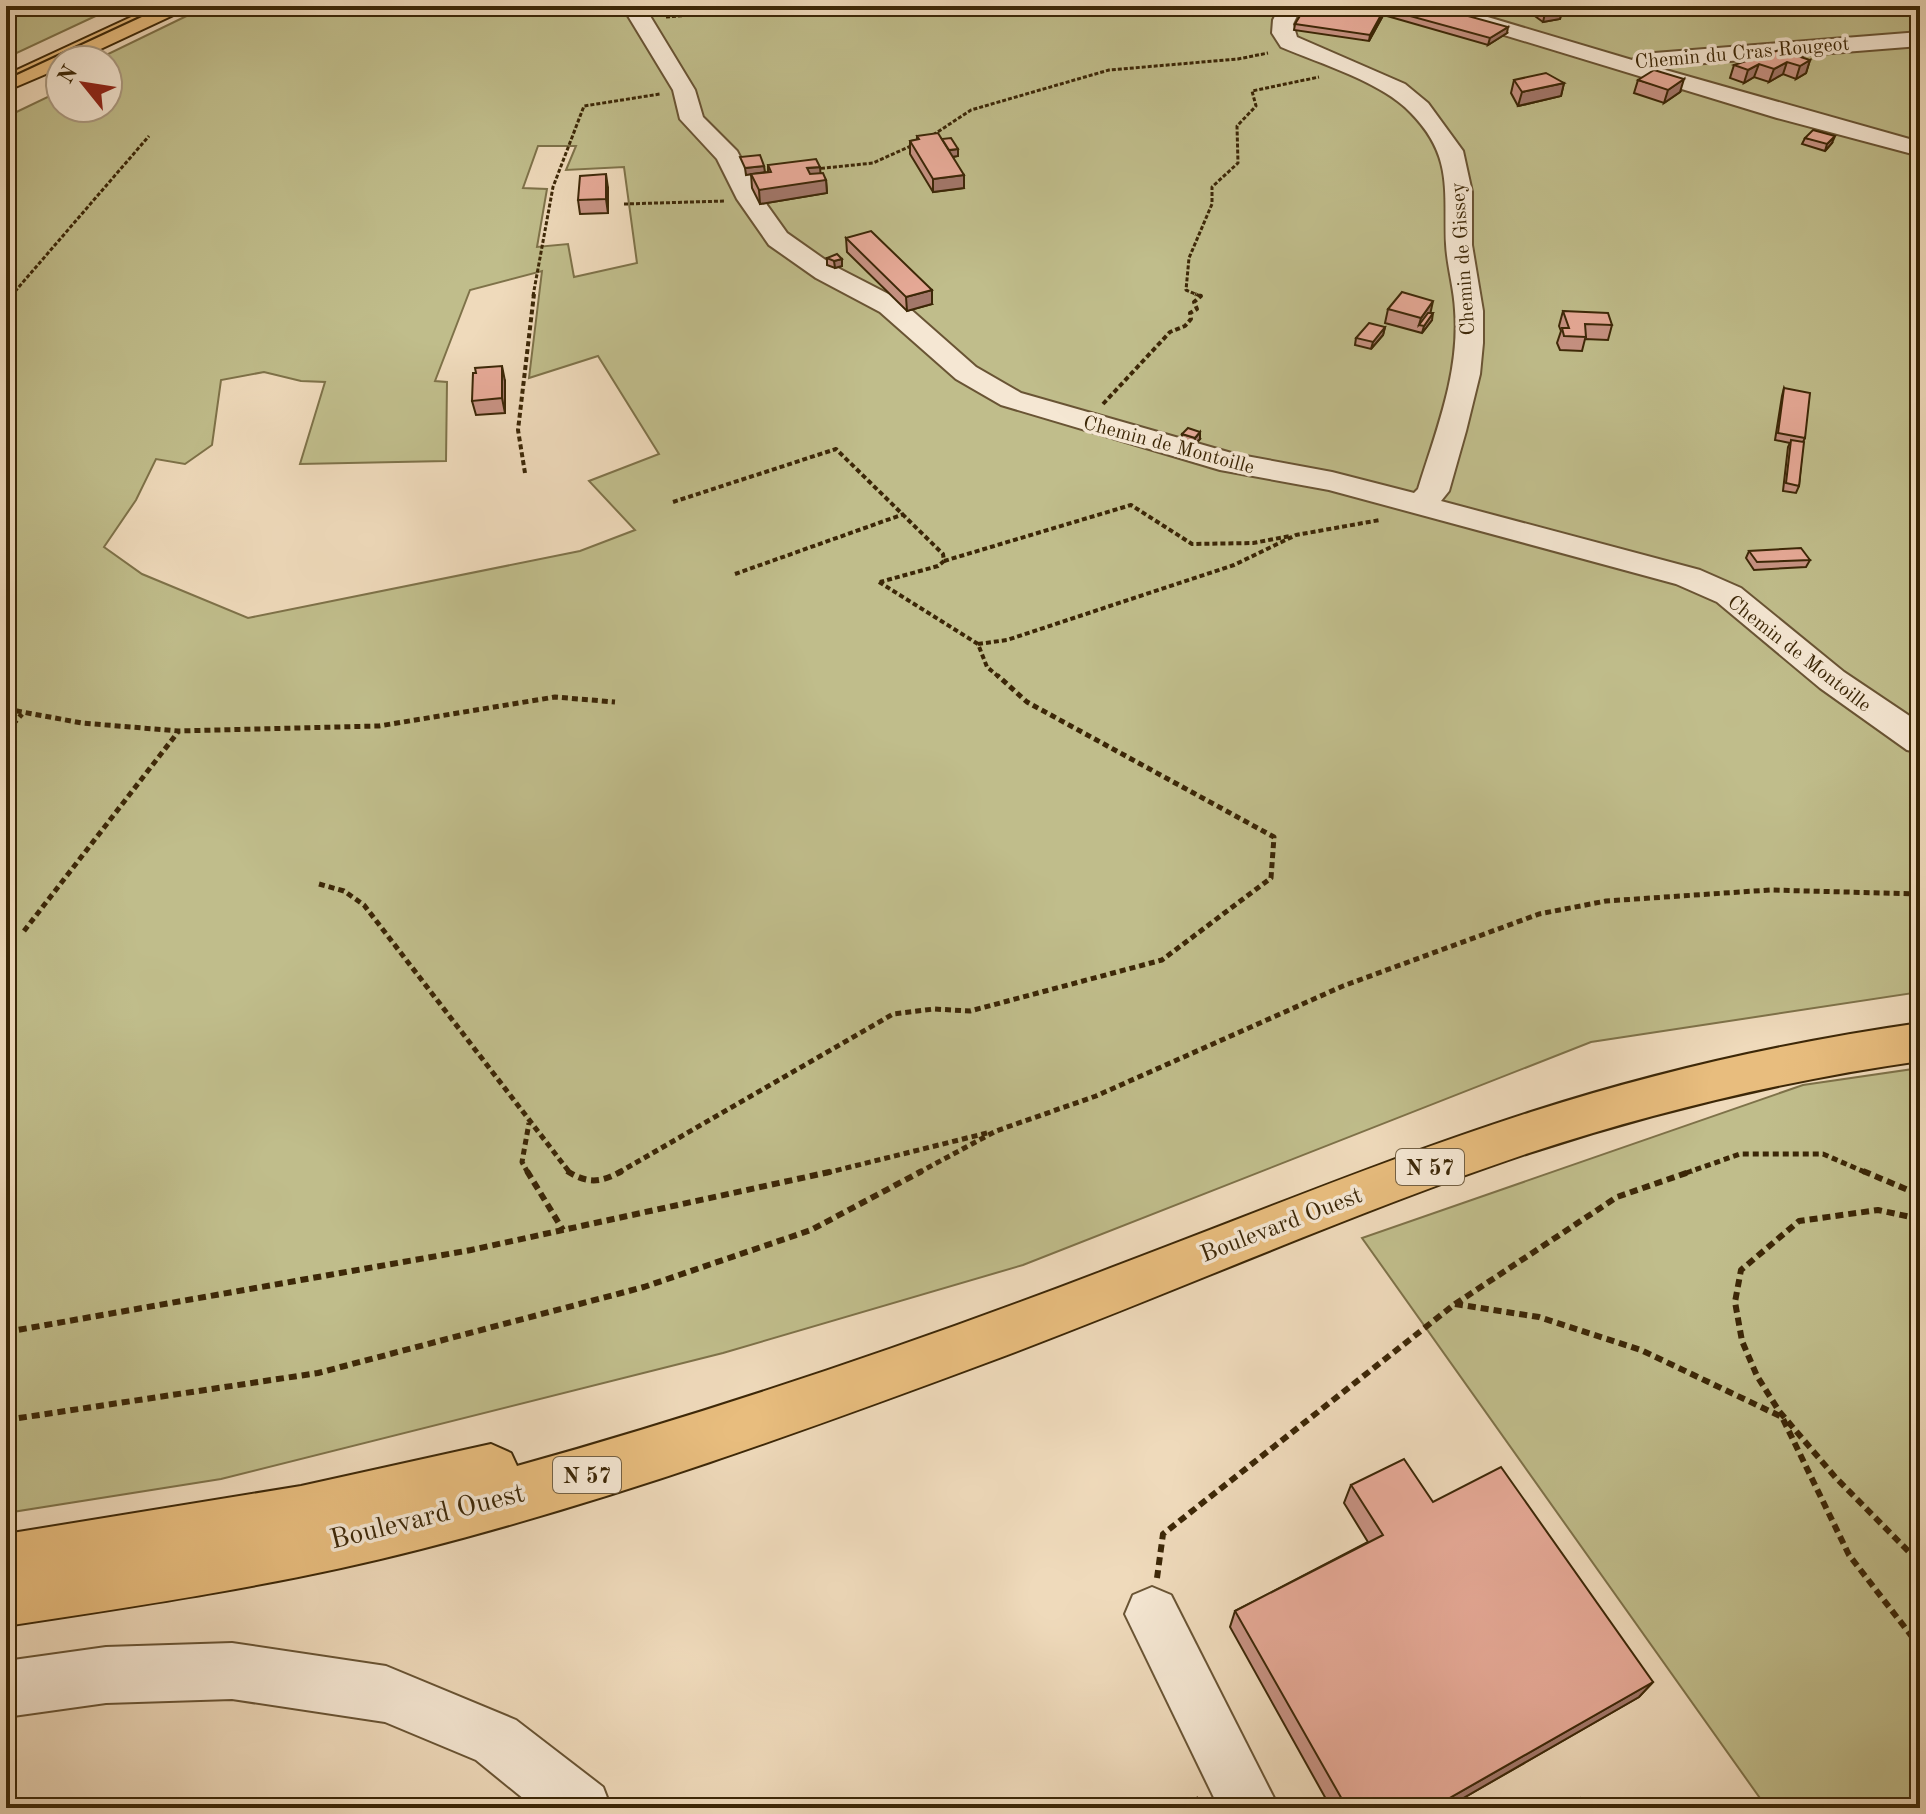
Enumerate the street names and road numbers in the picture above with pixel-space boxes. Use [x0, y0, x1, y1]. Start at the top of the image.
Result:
street label: Chemin du Cras Rougeot [1634, 35, 1850, 73]
street label: Chemin de Gissey [1449, 181, 1479, 336]
street label: Chemin de Montoille [1081, 413, 1256, 478]
street label: Chemin de Montoille [1723, 592, 1874, 717]
road number: N 57 [1396, 1149, 1464, 1185]
street label: Boulevard Ouest [1198, 1184, 1366, 1268]
road number: N 57 [553, 1457, 621, 1493]
street label: Boulevard Ouest [327, 1480, 528, 1556]

